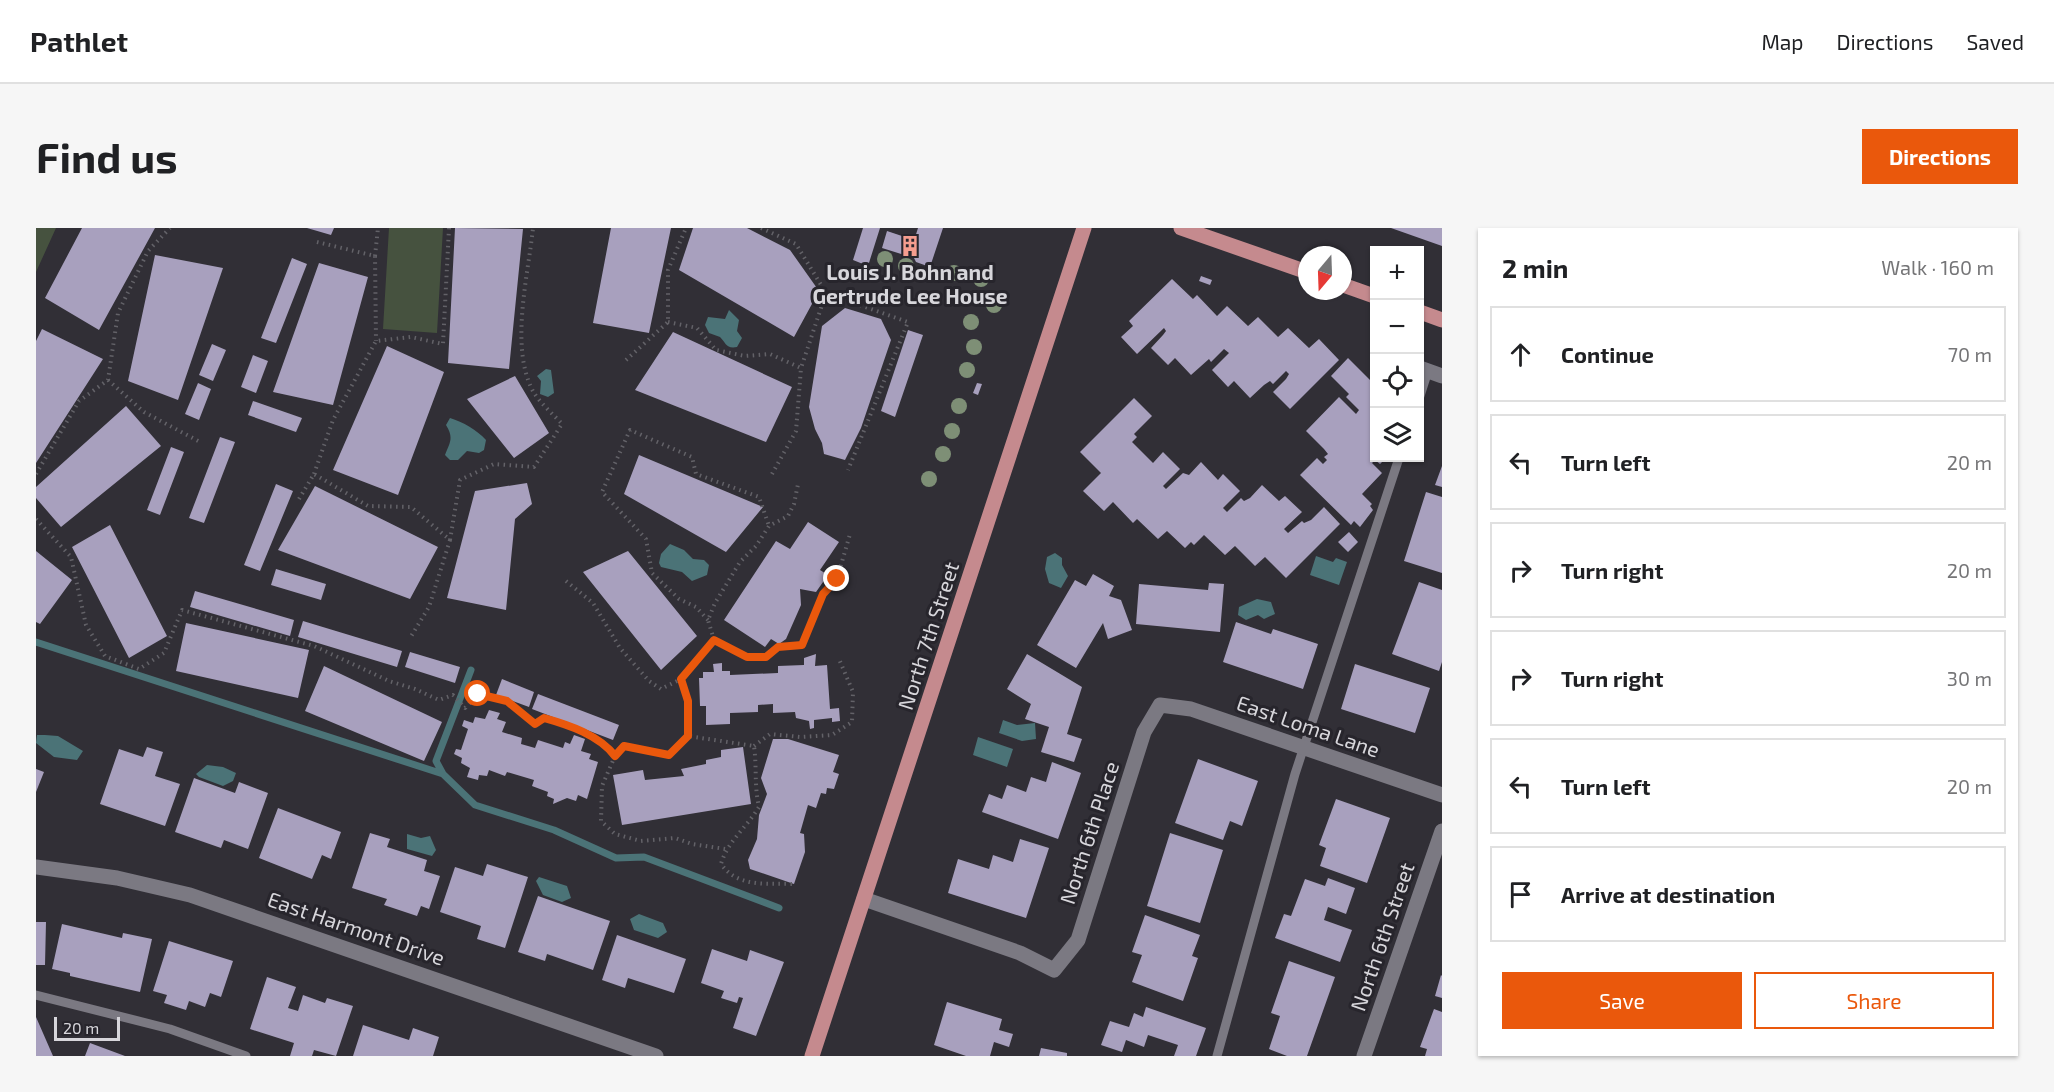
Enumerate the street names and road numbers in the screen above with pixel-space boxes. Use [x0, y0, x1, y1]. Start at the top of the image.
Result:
street label: North 7th Street [892, 558, 963, 713]
street label: East Loma Lane [1234, 689, 1383, 762]
street label: North 6th Place [1054, 758, 1123, 907]
street label: North 6th Street [1344, 859, 1419, 1014]
street label: East Harmont Drive [265, 886, 448, 970]

